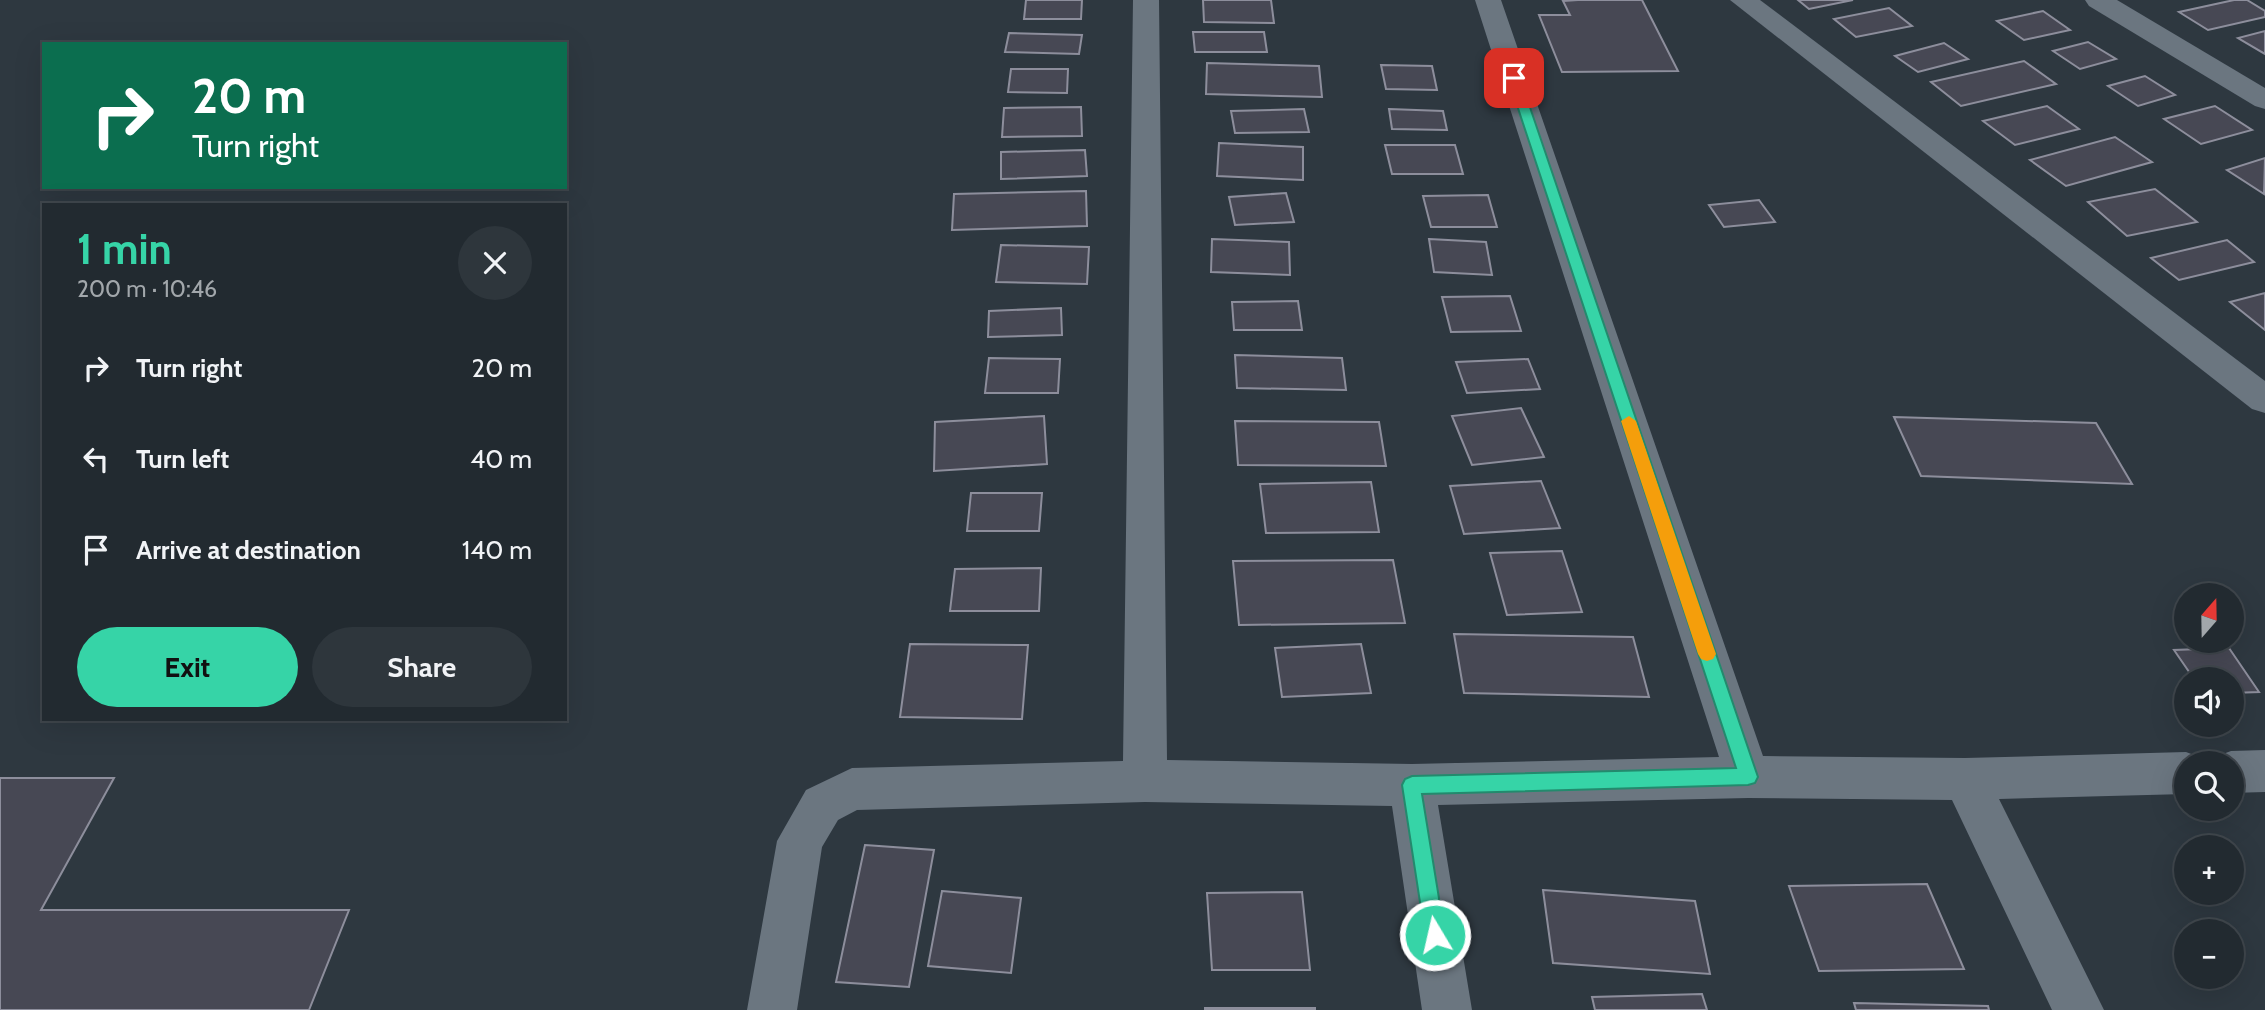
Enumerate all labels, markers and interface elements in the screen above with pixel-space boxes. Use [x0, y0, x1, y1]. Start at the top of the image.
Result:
pin [1484, 48, 1544, 108]
icon: arrive [1495, 59, 1533, 97]
text: 20 m [192, 66, 306, 125]
icon: right [77, 70, 168, 161]
text: Turn right [192, 126, 319, 165]
text: 1 min [77, 223, 172, 275]
button: close [458, 226, 532, 300]
text: 200 m · 10:46 [77, 275, 217, 303]
icon: right [77, 349, 115, 387]
text: Turn right [136, 352, 242, 384]
text: 20 m [472, 352, 532, 384]
icon: left [77, 440, 115, 478]
text: Turn left [136, 443, 229, 475]
text: 40 m [470, 443, 532, 475]
icon: arrive [77, 531, 115, 569]
text: Arrive at destination [136, 534, 361, 566]
text: 140 m [462, 534, 532, 566]
north arrow [2174, 583, 2244, 653]
map controls [2174, 583, 2244, 989]
button: Exit [77, 627, 298, 707]
button: Share [312, 627, 532, 707]
button: sound [2174, 667, 2244, 737]
button: search [2174, 751, 2244, 821]
button: + [2174, 835, 2244, 905]
position arrow [1398, 898, 1472, 972]
button: − [2174, 919, 2244, 989]

